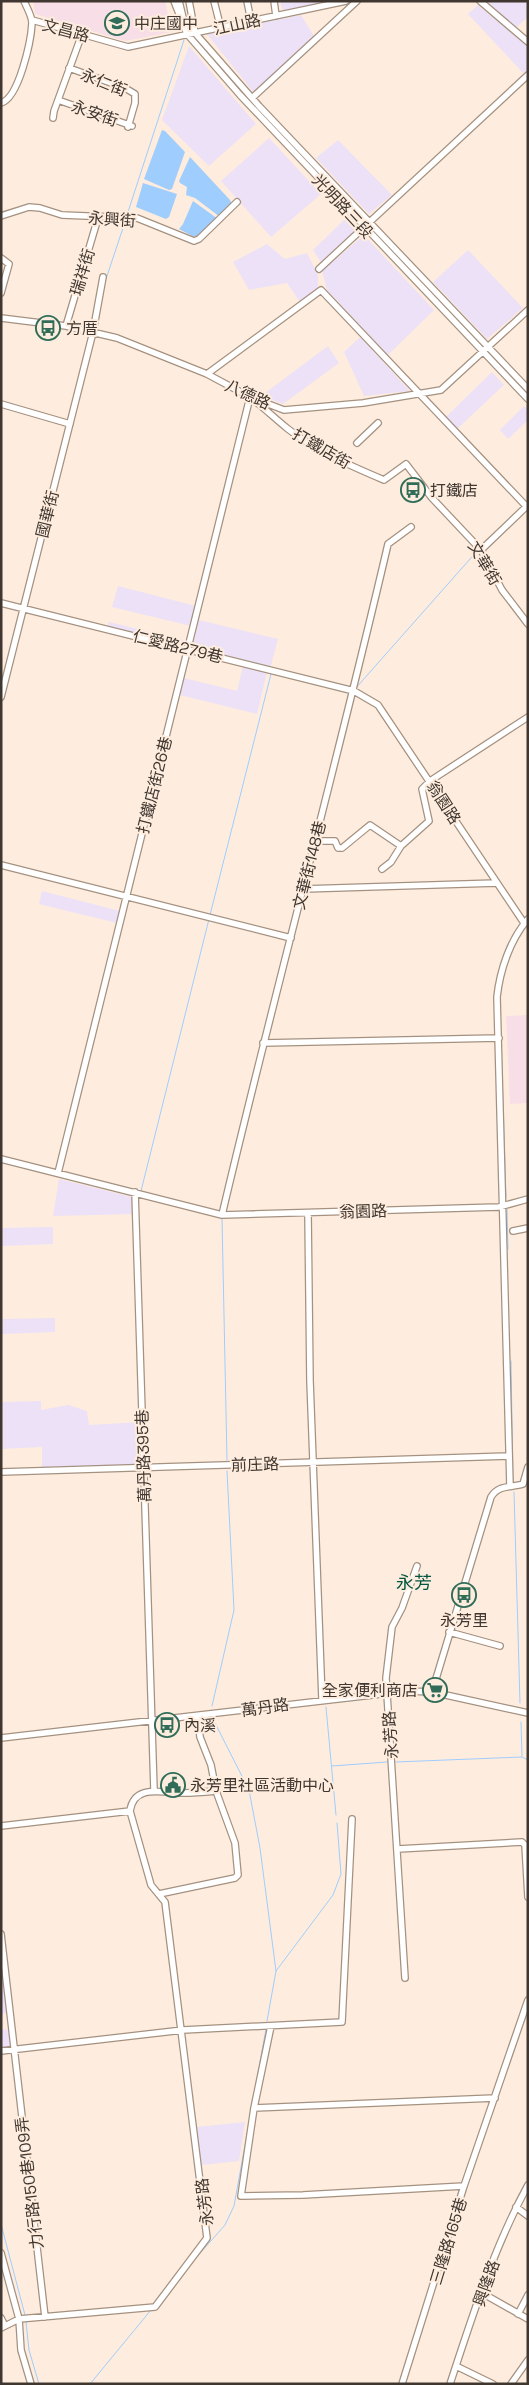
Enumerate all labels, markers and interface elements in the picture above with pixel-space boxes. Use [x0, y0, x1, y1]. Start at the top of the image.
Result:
street label: 江山路 [211, 9, 263, 40]
school or university icon: 中庄國中 [104, 10, 130, 36]
place label: 中庄國中 [134, 13, 198, 34]
street label: 文昌路 [40, 14, 92, 47]
street label: 永仁街 [78, 64, 130, 101]
street label: 永安街 [69, 96, 121, 131]
street label: 光明路三段 [308, 170, 378, 243]
street label: 永興街 [87, 207, 137, 232]
street label: 瑞祥街 [65, 246, 100, 298]
bus stop icon: 方厝 [35, 315, 61, 341]
place label: 方厝 [66, 318, 98, 339]
street label: 八德路 [222, 375, 274, 414]
street label: 打鐵店街 [289, 423, 355, 474]
bus stop icon: 打鐵店 [400, 477, 426, 503]
place label: 打鐵店 [430, 480, 478, 501]
street label: 國華街 [31, 488, 63, 540]
street label: 文華街 [463, 537, 506, 589]
street label: 仁愛路279巷 [131, 625, 225, 668]
street label: 打鐵店街26巷 [132, 734, 177, 836]
street label: 翁園路 [422, 776, 465, 828]
street label: 文華街148巷 [288, 819, 331, 912]
street label: 翁園路 [339, 1200, 387, 1223]
street label: 萬丹路395巷 [131, 1409, 156, 1503]
street label: 前庄路 [231, 1453, 279, 1476]
district label: 永芳 [396, 1571, 432, 1594]
bus stop icon: 永芳里 [451, 1582, 477, 1608]
place label: 永芳里 [440, 1610, 488, 1631]
supermarket icon: 全家便利商店 [422, 1677, 448, 1703]
place label: 全家便利商店 [322, 1680, 418, 1701]
street label: 萬丹路 [240, 1694, 290, 1721]
street label: 永芳路 [378, 1710, 403, 1760]
bus stop icon: 內溪 [154, 1712, 180, 1738]
place label: 內溪 [184, 1715, 216, 1736]
public building icon: 永芳里社區活動中心 [160, 1772, 186, 1798]
place label: 永芳里社區活動中心 [190, 1775, 334, 1796]
street label: 力行路150巷109弄 [11, 2116, 48, 2250]
street label: 永芳路 [191, 2177, 218, 2227]
street label: 三隆路165巷 [425, 2195, 472, 2287]
street label: 興隆路 [468, 2257, 505, 2309]

